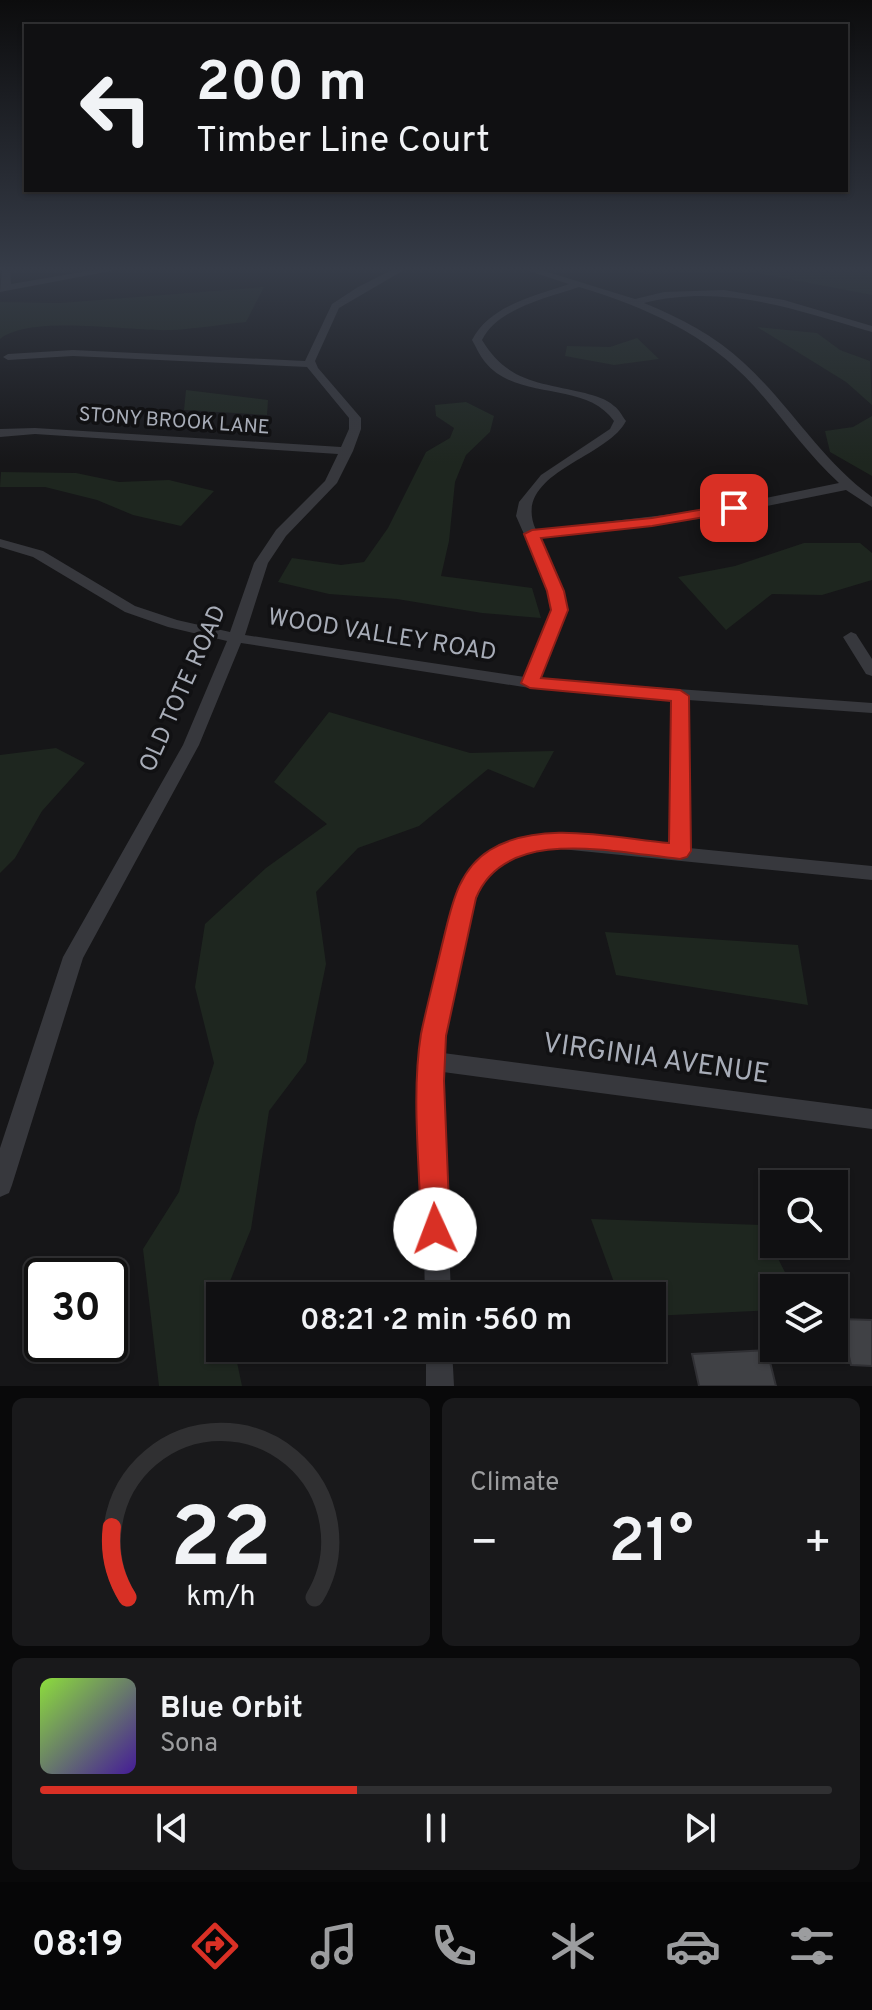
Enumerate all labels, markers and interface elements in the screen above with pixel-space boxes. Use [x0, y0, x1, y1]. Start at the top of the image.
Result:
text: 200 m [196, 50, 367, 120]
icon: left [64, 56, 168, 160]
text: Timber Line Court [196, 119, 490, 165]
street label: STONY BROOK LANE [78, 402, 270, 442]
pin [700, 474, 768, 542]
icon: arrive [712, 486, 756, 530]
street label: OLD TOTE ROAD [134, 601, 234, 777]
street label: WOOD VALLEY ROAD [266, 603, 498, 669]
street label: VIRGINIA AVENUE [540, 1026, 772, 1094]
map controls [760, 1170, 848, 1362]
button: search [760, 1170, 848, 1258]
position arrow [393, 1187, 477, 1271]
speed limit sign: 30 [24, 1258, 128, 1362]
button: layers [760, 1274, 848, 1362]
text: 08:21 · 2 min · 560 m [300, 1303, 572, 1340]
text: Climate [470, 1467, 559, 1500]
text: 22 [170, 1491, 272, 1596]
text: 21° [609, 1507, 694, 1583]
text: − [470, 1517, 498, 1573]
text: + [804, 1517, 832, 1573]
text: km/h [186, 1580, 256, 1616]
text: Blue Orbit [160, 1691, 303, 1728]
text: Sona [160, 1728, 218, 1761]
icon: previous [150, 1806, 194, 1850]
icon: pause [414, 1806, 458, 1850]
icon: next [678, 1806, 722, 1850]
icon: directions [187, 1918, 243, 1974]
icon: music [306, 1918, 362, 1974]
icon: phone [426, 1918, 482, 1974]
icon: climate [545, 1918, 601, 1974]
icon: car [665, 1918, 721, 1974]
icon: filters [784, 1918, 840, 1974]
text: 08:19 [32, 1923, 123, 1969]

